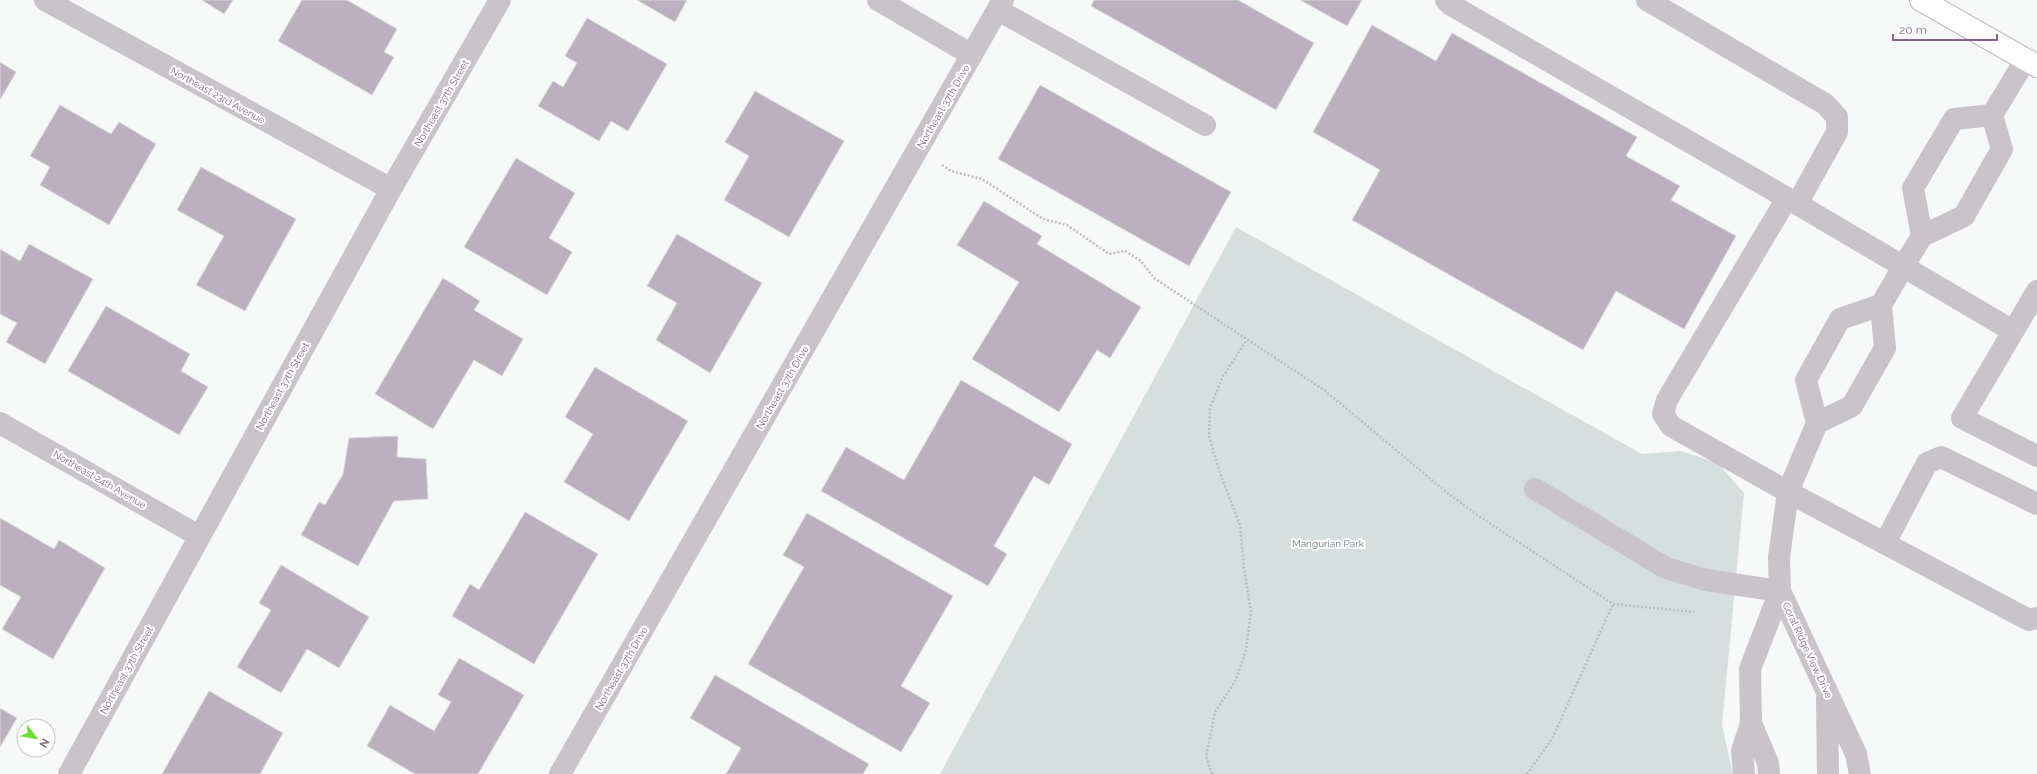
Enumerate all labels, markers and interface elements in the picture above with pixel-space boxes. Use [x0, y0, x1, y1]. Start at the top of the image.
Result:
scale bar [1893, 16, 1997, 42]
text: 20 m [1899, 23, 1927, 37]
street label: Northeast 37th Street [412, 57, 471, 149]
street label: Northeast 37th Drive [915, 62, 972, 150]
street label: Northeast 23rd Avenue [169, 65, 267, 126]
street label: Northeast 37th Street [254, 340, 311, 432]
street label: Northeast 37th Drive [754, 343, 811, 431]
street label: Northeast 24th Avenue [51, 448, 148, 511]
park label: Mangurian Park [1292, 538, 1365, 549]
street label: Coral Ridge View Drive [1780, 600, 1835, 700]
street label: Northeast 37th Street [98, 624, 155, 716]
street label: Northeast 37th Drive [593, 624, 650, 712]
north arrow [16, 718, 56, 758]
text: N [36, 736, 52, 750]

